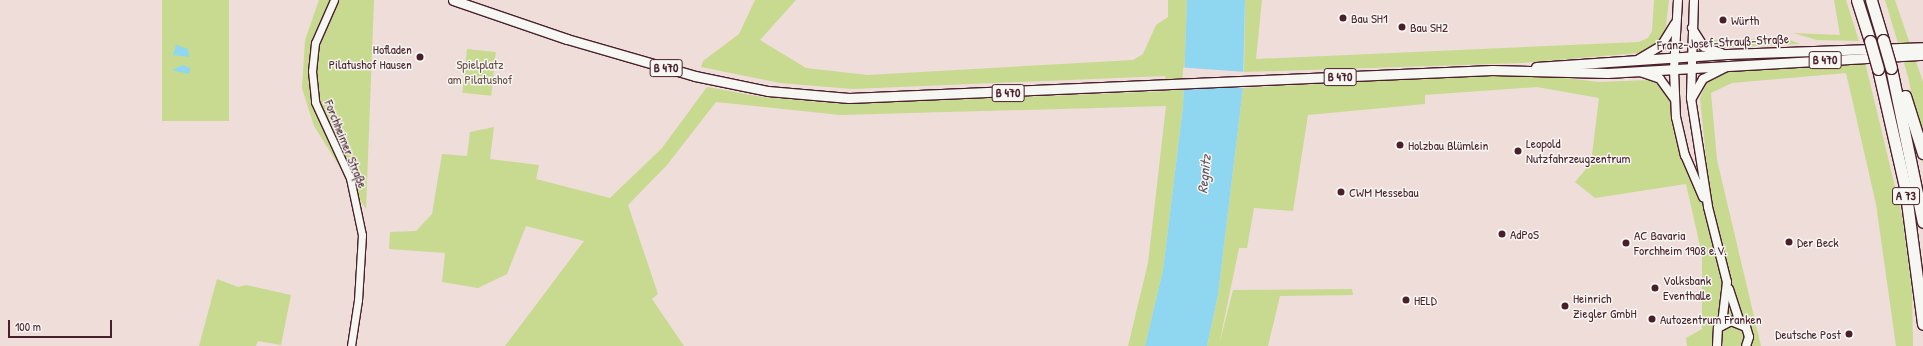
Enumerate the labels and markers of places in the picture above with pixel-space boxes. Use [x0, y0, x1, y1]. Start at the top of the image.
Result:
place label: Bau SH1 [1351, 10, 1388, 26]
place label: Würth [1731, 12, 1759, 28]
marker: Bau SH1 [1338, 13, 1348, 23]
marker: Würth [1718, 15, 1728, 25]
place label: Bau SH2 [1410, 19, 1448, 35]
marker: Bau SH2 [1397, 22, 1407, 32]
place label: Hofladen Pilatushof Hausen [329, 42, 412, 73]
marker: Hofladen Pilatushof Hausen [415, 52, 425, 62]
place label: Leopold Nutzfahrzeugzentrum [1526, 136, 1630, 167]
place label: Holzbau Blümlein [1408, 137, 1488, 153]
marker: Holzbau Blümlein [1395, 140, 1405, 150]
marker: Leopold Nutzfahrzeugzentrum [1513, 146, 1523, 156]
place label: CWM Messebau [1349, 184, 1419, 200]
marker: CWM Messebau [1336, 187, 1346, 197]
place label: AdPoS [1510, 226, 1539, 242]
place label: AC Bavaria Forchheim 1908 e.V. [1634, 228, 1727, 259]
marker: AdPoS [1497, 229, 1507, 239]
place label: Der Beck [1797, 234, 1839, 250]
marker: Der Beck [1784, 237, 1794, 247]
marker: AC Bavaria Forchheim 1908 e.V. [1621, 238, 1631, 248]
place label: Volksbank Eventhalle [1663, 273, 1711, 304]
marker: Volksbank Eventhalle [1650, 283, 1660, 293]
place label: Heinrich Ziegler GmbH [1573, 291, 1637, 322]
place label: HELD [1414, 292, 1437, 308]
marker: HELD [1401, 295, 1411, 305]
marker: Heinrich Ziegler GmbH [1560, 301, 1570, 311]
place label: Autozentrum Franken [1660, 311, 1762, 327]
marker: Autozentrum Franken [1647, 314, 1657, 324]
place label: Deutsche Post [1775, 326, 1841, 342]
marker: Deutsche Post [1844, 329, 1854, 339]

